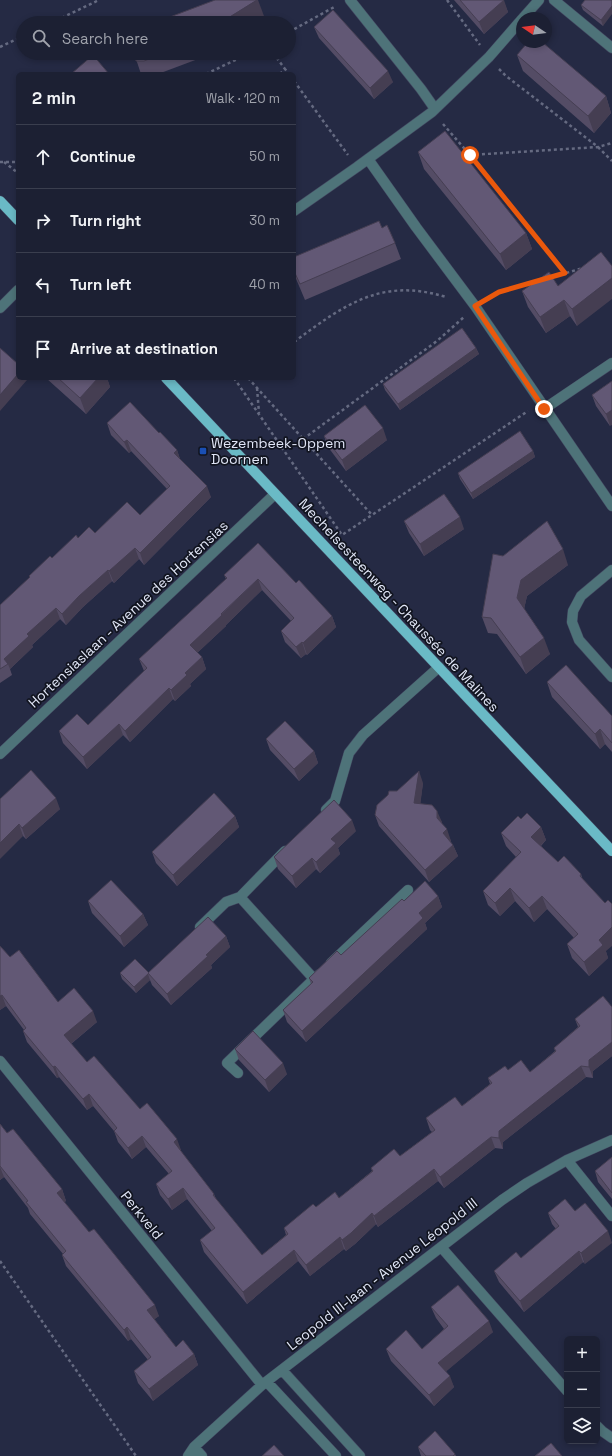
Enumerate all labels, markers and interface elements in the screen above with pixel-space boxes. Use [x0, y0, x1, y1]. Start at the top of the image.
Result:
north arrow [516, 12, 552, 48]
search box [16, 16, 296, 60]
icon: search [30, 27, 52, 49]
text: Search here [62, 29, 148, 48]
text: 2 min [32, 87, 76, 109]
text: Walk · 120 m [206, 90, 280, 107]
icon: ahead [32, 146, 54, 168]
route start [461, 146, 479, 164]
text: Continue [70, 147, 136, 166]
text: 50 m [249, 148, 280, 165]
icon: right [32, 210, 54, 232]
text: Turn right [70, 211, 141, 230]
text: 30 m [249, 212, 280, 229]
icon: left [32, 274, 54, 296]
text: Turn left [70, 275, 132, 294]
text: 40 m [249, 276, 280, 293]
icon: arrive [32, 338, 54, 360]
text: Arrive at destination [70, 339, 218, 358]
route end [535, 400, 553, 418]
place label: Wezembeek-Oppem Doornen [211, 434, 345, 468]
marker: Wezembeek-Oppem Doornen [198, 446, 208, 456]
street label: Mechelsesteenweg - Chaussée de Malines [295, 494, 503, 716]
street label: Hortensiaslaan - Avenue des Hortensias [24, 516, 232, 712]
street label: Perkveld [117, 1187, 167, 1243]
street label: Leopold III-laan - Avenue Léopold III [283, 1194, 481, 1354]
map controls [564, 1336, 600, 1444]
button: + [564, 1336, 600, 1372]
button: − [564, 1372, 600, 1408]
button: layers [564, 1408, 600, 1444]

